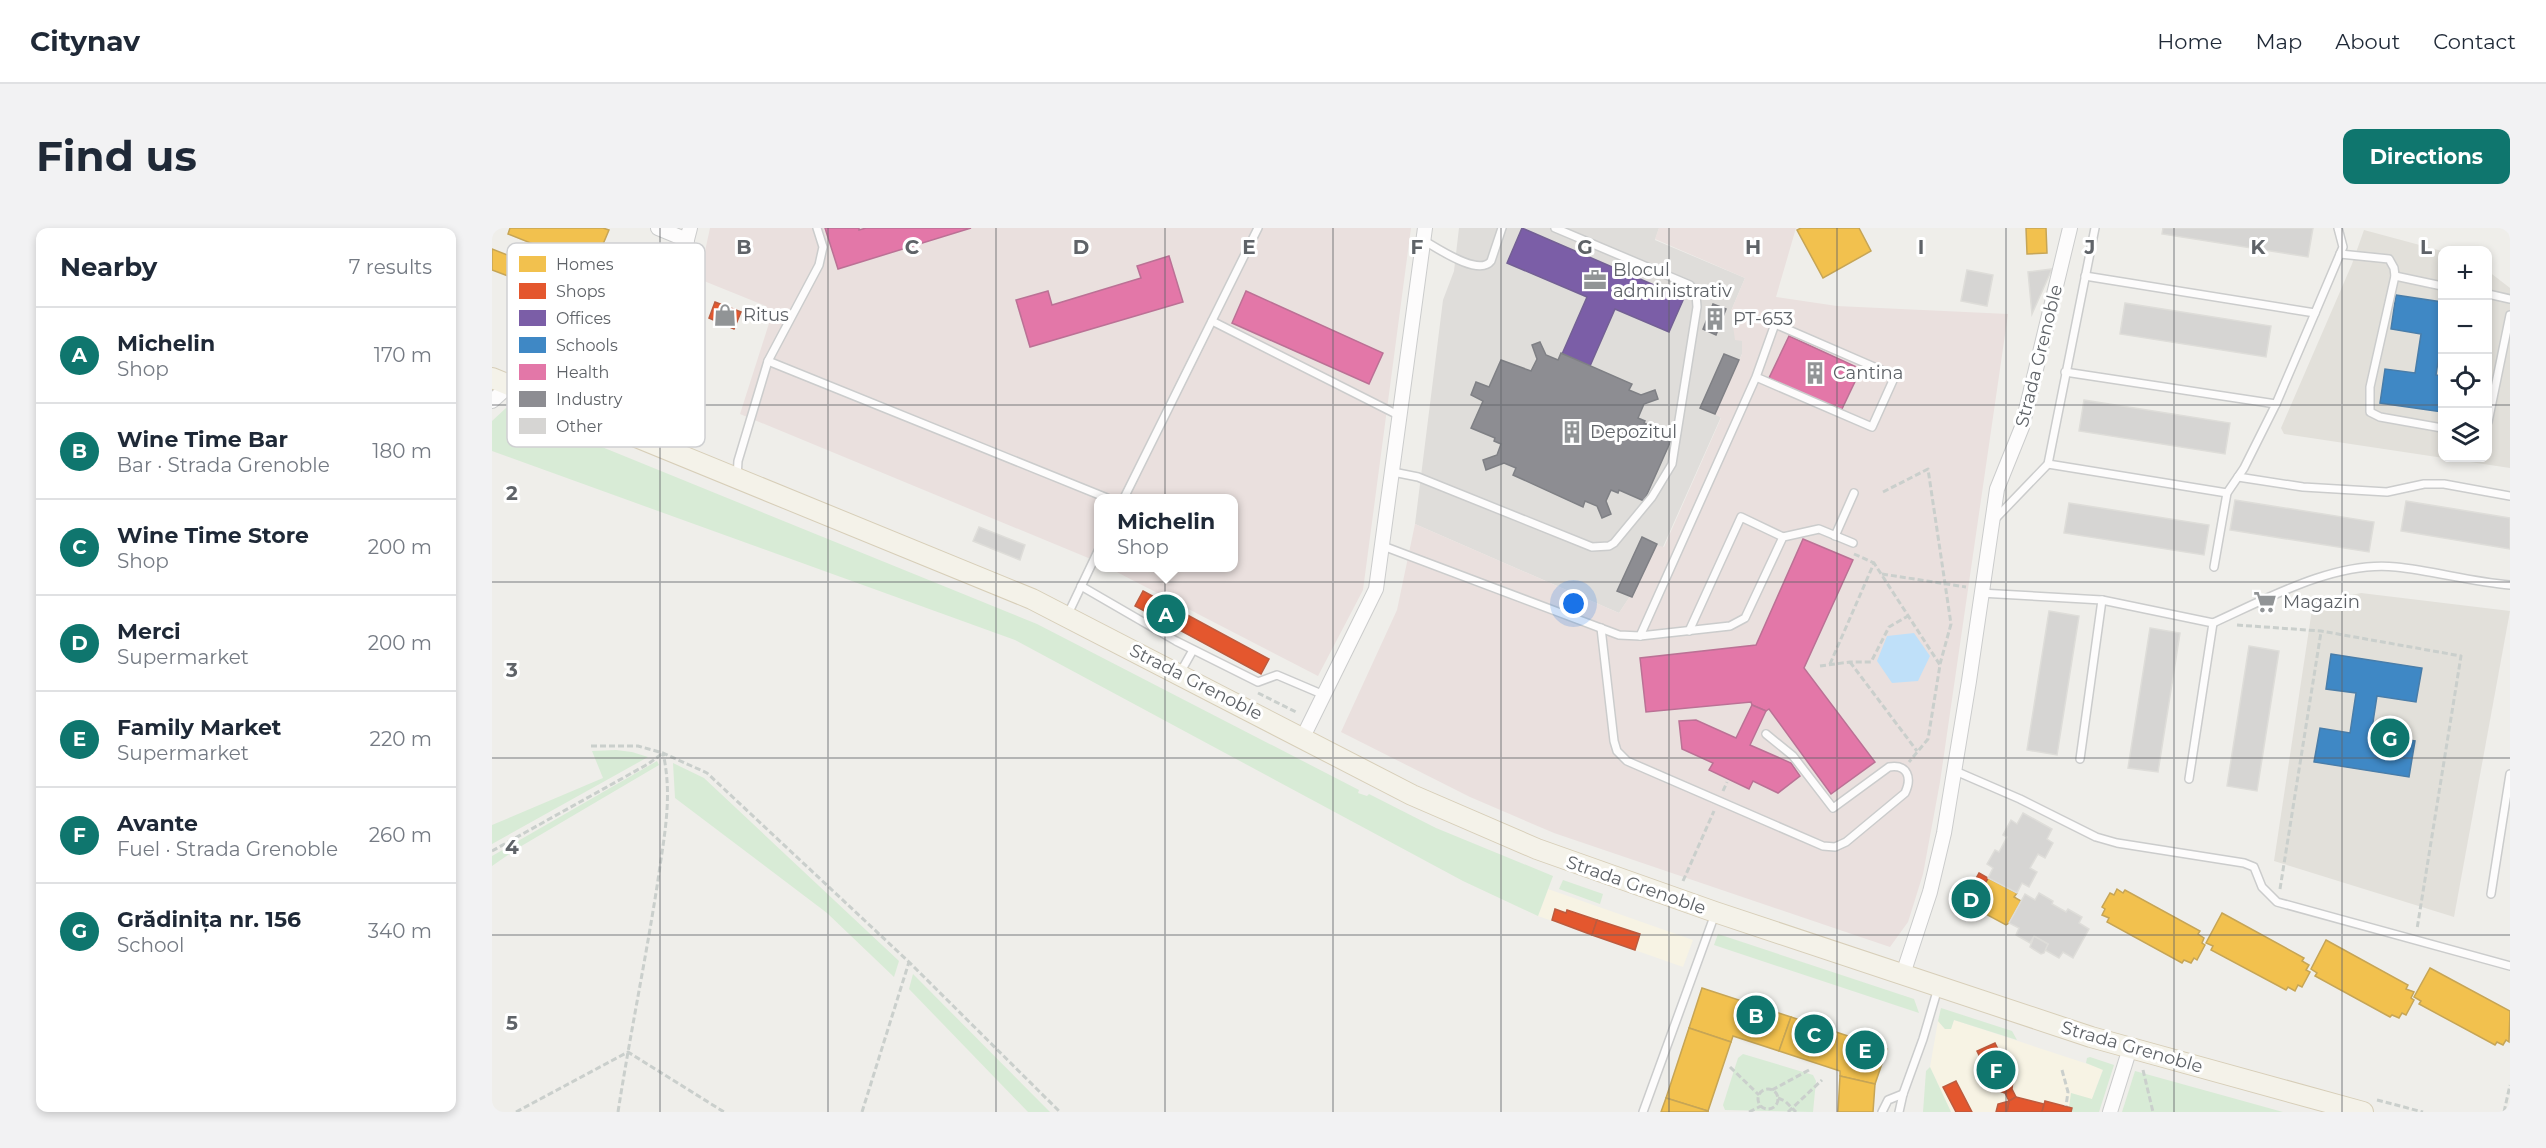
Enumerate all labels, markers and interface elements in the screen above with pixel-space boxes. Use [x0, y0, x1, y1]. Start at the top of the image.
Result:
text: Citynav [30, 24, 140, 58]
text: Home [2157, 29, 2222, 54]
text: Map [2255, 29, 2302, 54]
text: About [2335, 29, 2400, 54]
text: Contact [2433, 29, 2516, 54]
button: Directions [2343, 129, 2510, 184]
text: Find us [36, 130, 197, 182]
text: B [736, 235, 752, 259]
text: C [905, 235, 920, 259]
text: D [1073, 235, 1089, 259]
text: E [1242, 235, 1256, 259]
text: F [1411, 235, 1424, 259]
text: G [1577, 235, 1593, 259]
text: H [1745, 235, 1761, 259]
text: I [1918, 235, 1924, 259]
text: J [2084, 235, 2095, 259]
text: K [2251, 235, 2267, 259]
text: L [2420, 235, 2432, 259]
legend [507, 243, 705, 447]
map controls [2438, 246, 2492, 462]
button: + [2438, 246, 2492, 300]
text: Nearby [60, 251, 157, 283]
text: 7 results [349, 255, 432, 279]
text: Homes [556, 255, 614, 274]
place label: Blocul administrativ [1613, 259, 1732, 302]
office icon: Blocul administrativ [1582, 267, 1608, 293]
text: Shops [556, 282, 606, 301]
street label: Strada Grenoble [2011, 282, 2067, 430]
button: − [2438, 300, 2492, 354]
shop icon: Ritus [712, 302, 738, 328]
place label: Ritus [743, 304, 789, 326]
building icon: PT-653 [1702, 306, 1728, 332]
place label: PT-653 [1733, 308, 1793, 330]
text: Offices [556, 309, 611, 328]
text: Michelin [117, 330, 215, 357]
text: Schools [556, 336, 618, 355]
text: A [72, 343, 87, 367]
text: 170 m [374, 343, 432, 367]
button: locate [2438, 354, 2492, 408]
text: Shop [117, 357, 169, 381]
building icon: Cantina [1802, 360, 1828, 386]
place label: Cantina [1833, 362, 1903, 384]
text: Health [556, 363, 609, 382]
text: Industry [556, 390, 623, 409]
button: layers [2438, 408, 2492, 462]
text: Other [556, 417, 603, 436]
building icon: Depozitul [1559, 419, 1585, 445]
place label: Depozitul [1590, 421, 1677, 443]
text: Wine Time Bar [117, 426, 288, 453]
text: B [72, 439, 87, 463]
text: 180 m [372, 439, 432, 463]
text: Bar · Strada Grenoble [117, 453, 330, 477]
text: 2 [506, 481, 518, 505]
popup [1094, 494, 1238, 572]
text: Michelin [1117, 508, 1215, 535]
text: Wine Time Store [117, 522, 309, 549]
text: C [72, 535, 87, 559]
text: 200 m [368, 535, 432, 559]
text: Shop [1117, 535, 1169, 559]
text: Shop [117, 549, 169, 573]
your location [1559, 589, 1588, 618]
supermarket icon: Magazin [2252, 589, 2278, 615]
place label: Magazin [2283, 591, 2360, 613]
pin: A [1146, 592, 1186, 636]
text: Merci [117, 618, 181, 645]
text: D [71, 631, 88, 655]
text: 200 m [368, 631, 432, 655]
street label: Strada Grenoble [1126, 639, 1266, 725]
text: Supermarket [117, 645, 249, 669]
text: 3 [505, 658, 518, 682]
text: Family Market [117, 714, 281, 741]
pin: G [2370, 716, 2410, 760]
text: E [73, 727, 86, 751]
text: 220 m [370, 727, 432, 751]
text: Supermarket [117, 741, 249, 765]
text: Avante [117, 810, 198, 837]
text: F [73, 823, 86, 847]
text: 260 m [369, 823, 432, 847]
text: 4 [505, 835, 519, 859]
text: Fuel · Strada Grenoble [117, 837, 338, 861]
street label: Strada Grenoble [1563, 851, 1709, 919]
pin: D [1952, 876, 1990, 922]
text: Grădinița nr. 156 [117, 906, 301, 933]
text: G [72, 919, 87, 943]
text: 340 m [368, 919, 432, 943]
text: School [117, 933, 184, 957]
pin: B [1736, 992, 1776, 1038]
text: 5 [506, 1011, 518, 1035]
pin: C [1794, 1012, 1834, 1056]
street label: Strada Grenoble [2059, 1016, 2205, 1078]
pin: E [1846, 1028, 1884, 1072]
pin: F [1976, 1048, 2016, 1092]

